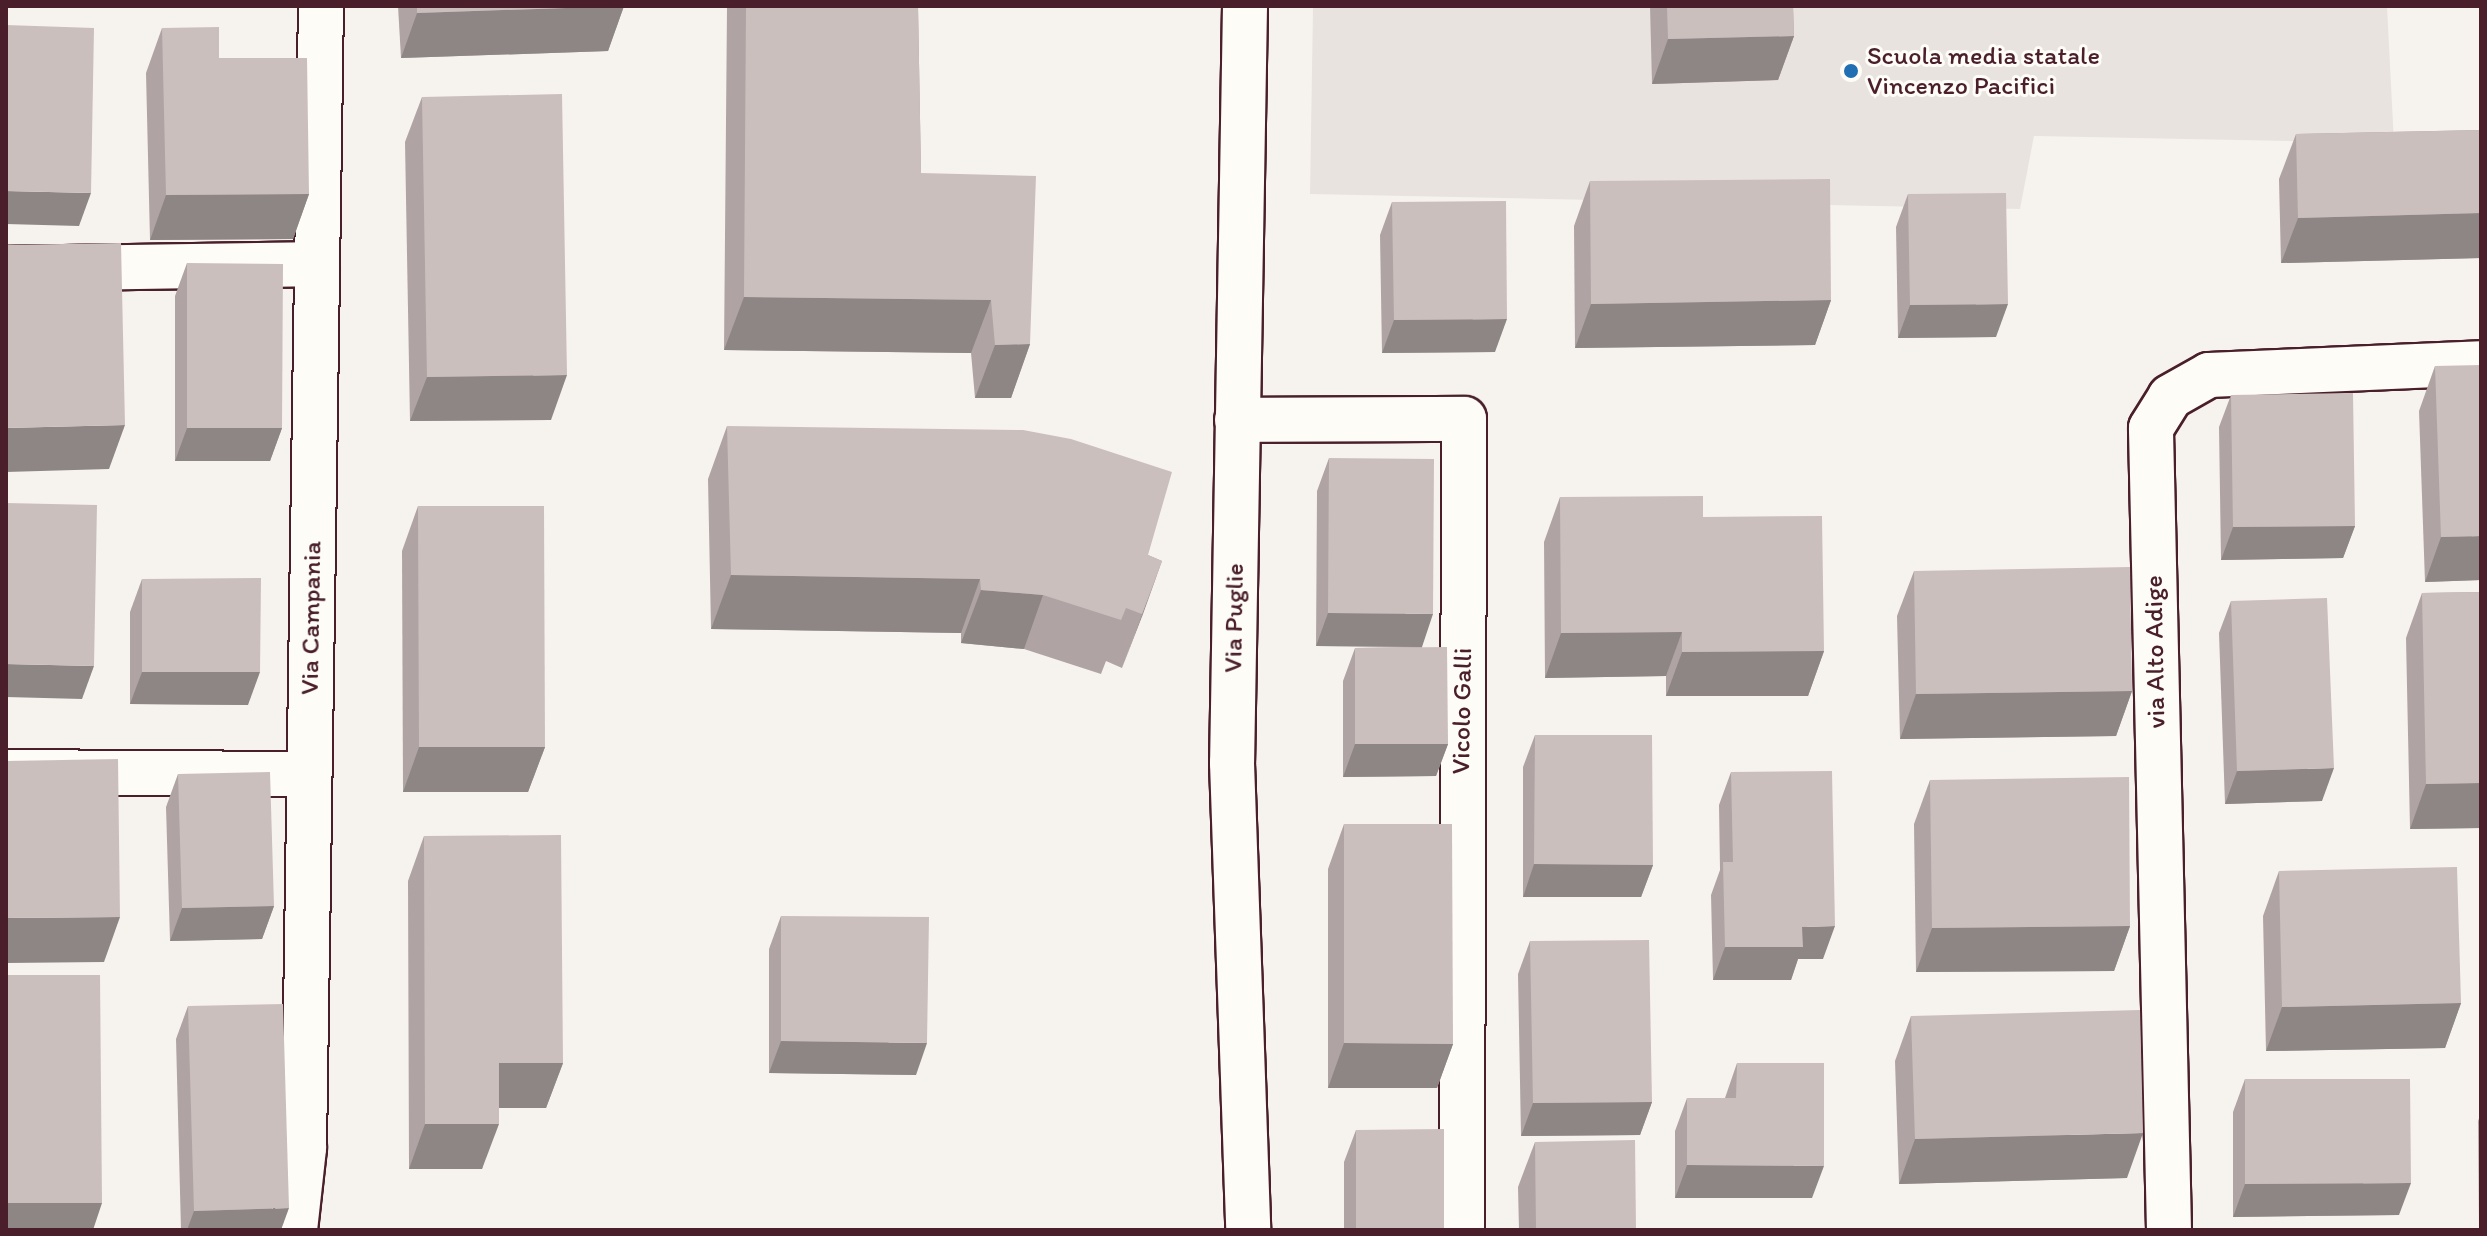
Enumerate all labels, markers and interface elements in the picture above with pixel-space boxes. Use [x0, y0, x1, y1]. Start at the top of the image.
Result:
place label: Scuola media statale Vincenzo Pacifici [1867, 40, 2100, 102]
marker: Scuola media statale Vincenzo Pacifici [1842, 62, 1860, 80]
street label: Via Campania [294, 541, 328, 695]
street label: Via Puglie [1217, 563, 1251, 673]
street label: via Alto Adige [2138, 575, 2172, 729]
street label: Vicolo Galli [1445, 647, 1479, 775]

